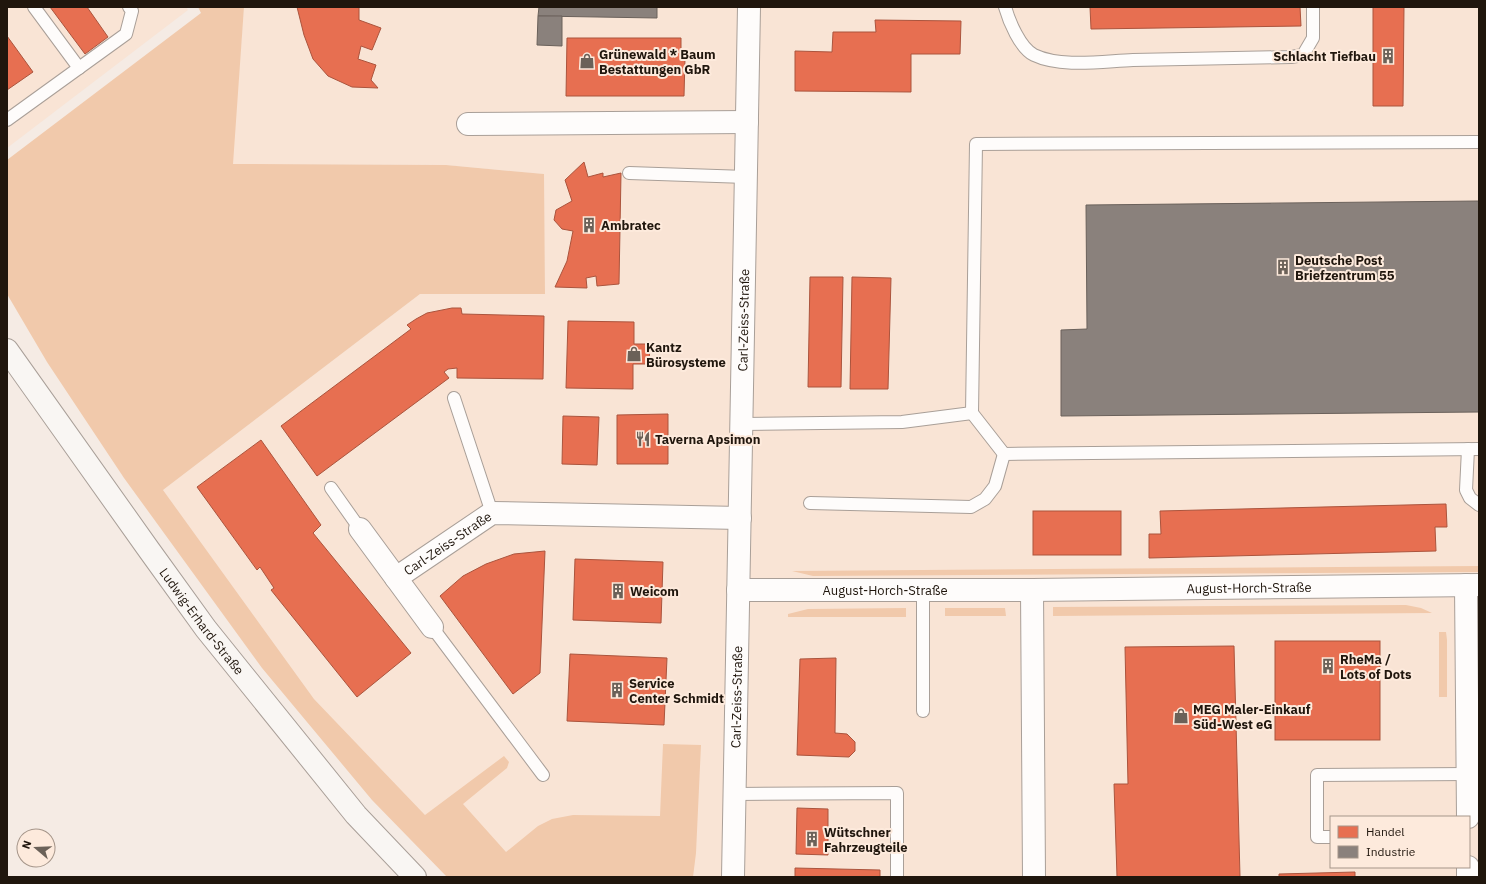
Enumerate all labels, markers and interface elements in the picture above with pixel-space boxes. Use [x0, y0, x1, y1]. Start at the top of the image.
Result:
place label: Grünewald * Baum Bestattungen GbR [599, 46, 716, 78]
building icon: Schlacht Tiefbau [1379, 47, 1397, 65]
place label: Schlacht Tiefbau [1273, 48, 1376, 65]
shop icon: Grünewald * Baum Bestattungen GbR [578, 52, 596, 70]
building icon: Ambratec [580, 216, 598, 234]
place label: Ambratec [601, 217, 661, 234]
place label: Deutsche Post Briefzentrum 55 [1295, 252, 1395, 284]
building icon: Deutsche Post Briefzentrum 55 [1274, 258, 1292, 276]
street label: Carl-Zeiss-Straße [734, 269, 753, 371]
place label: Kantz Bürosysteme [646, 339, 726, 371]
shop icon: Kantz Bürosysteme [625, 345, 643, 363]
restaurant icon: Taverna Apsimon [634, 430, 652, 448]
place label: Taverna Apsimon [655, 431, 760, 448]
street label: Carl-Zeiss-Straße [400, 507, 495, 579]
street label: Ludwig-Erhard-Straße [156, 564, 248, 678]
street label: August-Horch-Straße [1186, 578, 1312, 597]
building icon: Weicom [609, 582, 627, 600]
street label: August-Horch-Straße [822, 582, 948, 599]
place label: Weicom [630, 583, 679, 600]
street label: Carl-Zeiss-Straße [727, 646, 746, 748]
place label: RheMa / Lots of Dots [1340, 651, 1412, 683]
building icon: RheMa / Lots of Dots [1319, 657, 1337, 675]
place label: Service Center Schmidt [629, 675, 724, 707]
building icon: Service Center Schmidt [608, 681, 626, 699]
place label: MEG Maler-Einkauf Süd-West eG [1193, 701, 1311, 733]
shop icon: MEG Maler-Einkauf Süd-West eG [1172, 707, 1190, 725]
legend [1330, 816, 1470, 868]
place label: Wütschner Fahrzeugteile [824, 824, 908, 856]
text: Handel [1366, 824, 1405, 839]
north arrow [16, 828, 56, 868]
building icon: Wütschner Fahrzeugteile [803, 830, 821, 848]
text: N [19, 839, 34, 851]
text: Industrie [1366, 844, 1416, 859]

